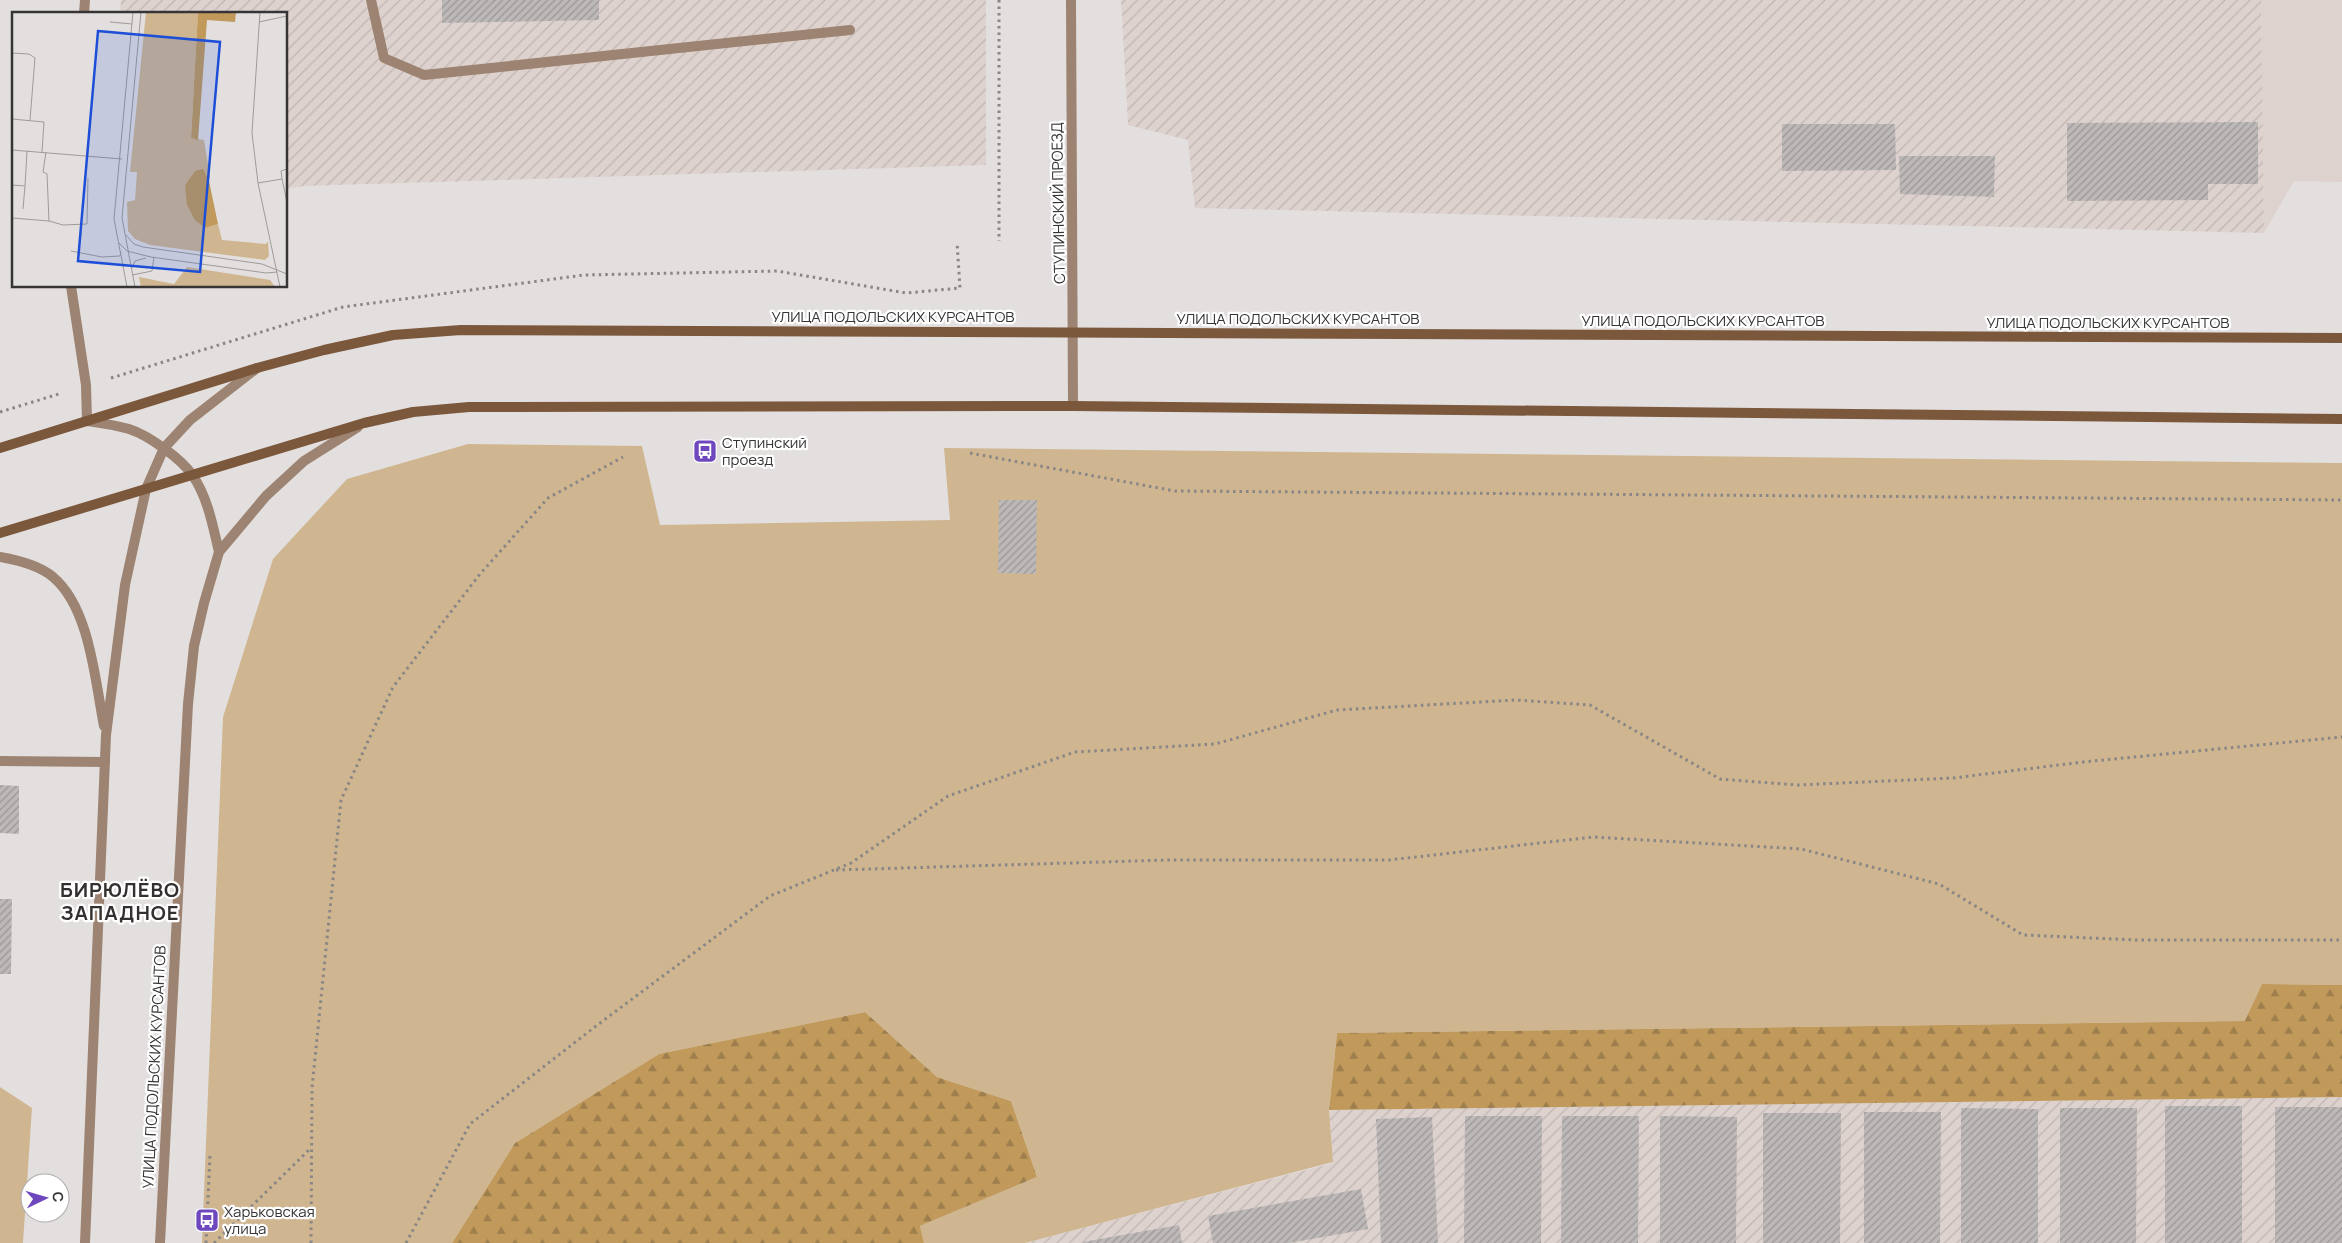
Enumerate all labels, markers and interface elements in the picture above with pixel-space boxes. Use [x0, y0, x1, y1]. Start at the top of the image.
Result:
inset map [12, 12, 288, 288]
street label: СТУПИНСКИЙ ПРОЕЗД [1046, 122, 1070, 284]
street label: УЛИЦА ПОДОЛЬСКИХ КУРСАНТОВ [771, 306, 1015, 327]
street label: УЛИЦА ПОДОЛЬСКИХ КУРСАНТОВ [1176, 308, 1420, 329]
street label: УЛИЦА ПОДОЛЬСКИХ КУРСАНТОВ [1581, 310, 1825, 331]
street label: УЛИЦА ПОДОЛЬСКИХ КУРСАНТОВ [1986, 312, 2230, 333]
place label: Ступинский проезд [722, 432, 807, 470]
bus stop icon: Ступинский проезд [692, 438, 718, 464]
district label: БИРЮЛЁВО ЗАПАДНОЕ [60, 876, 180, 926]
street label: УЛИЦА ПОДОЛЬСКИХ КУРСАНТОВ [137, 945, 171, 1189]
north arrow [20, 1173, 70, 1223]
text: С [49, 1191, 68, 1203]
place label: Харьковская улица [224, 1201, 315, 1239]
bus stop icon: Харьковская улица [194, 1207, 220, 1233]

